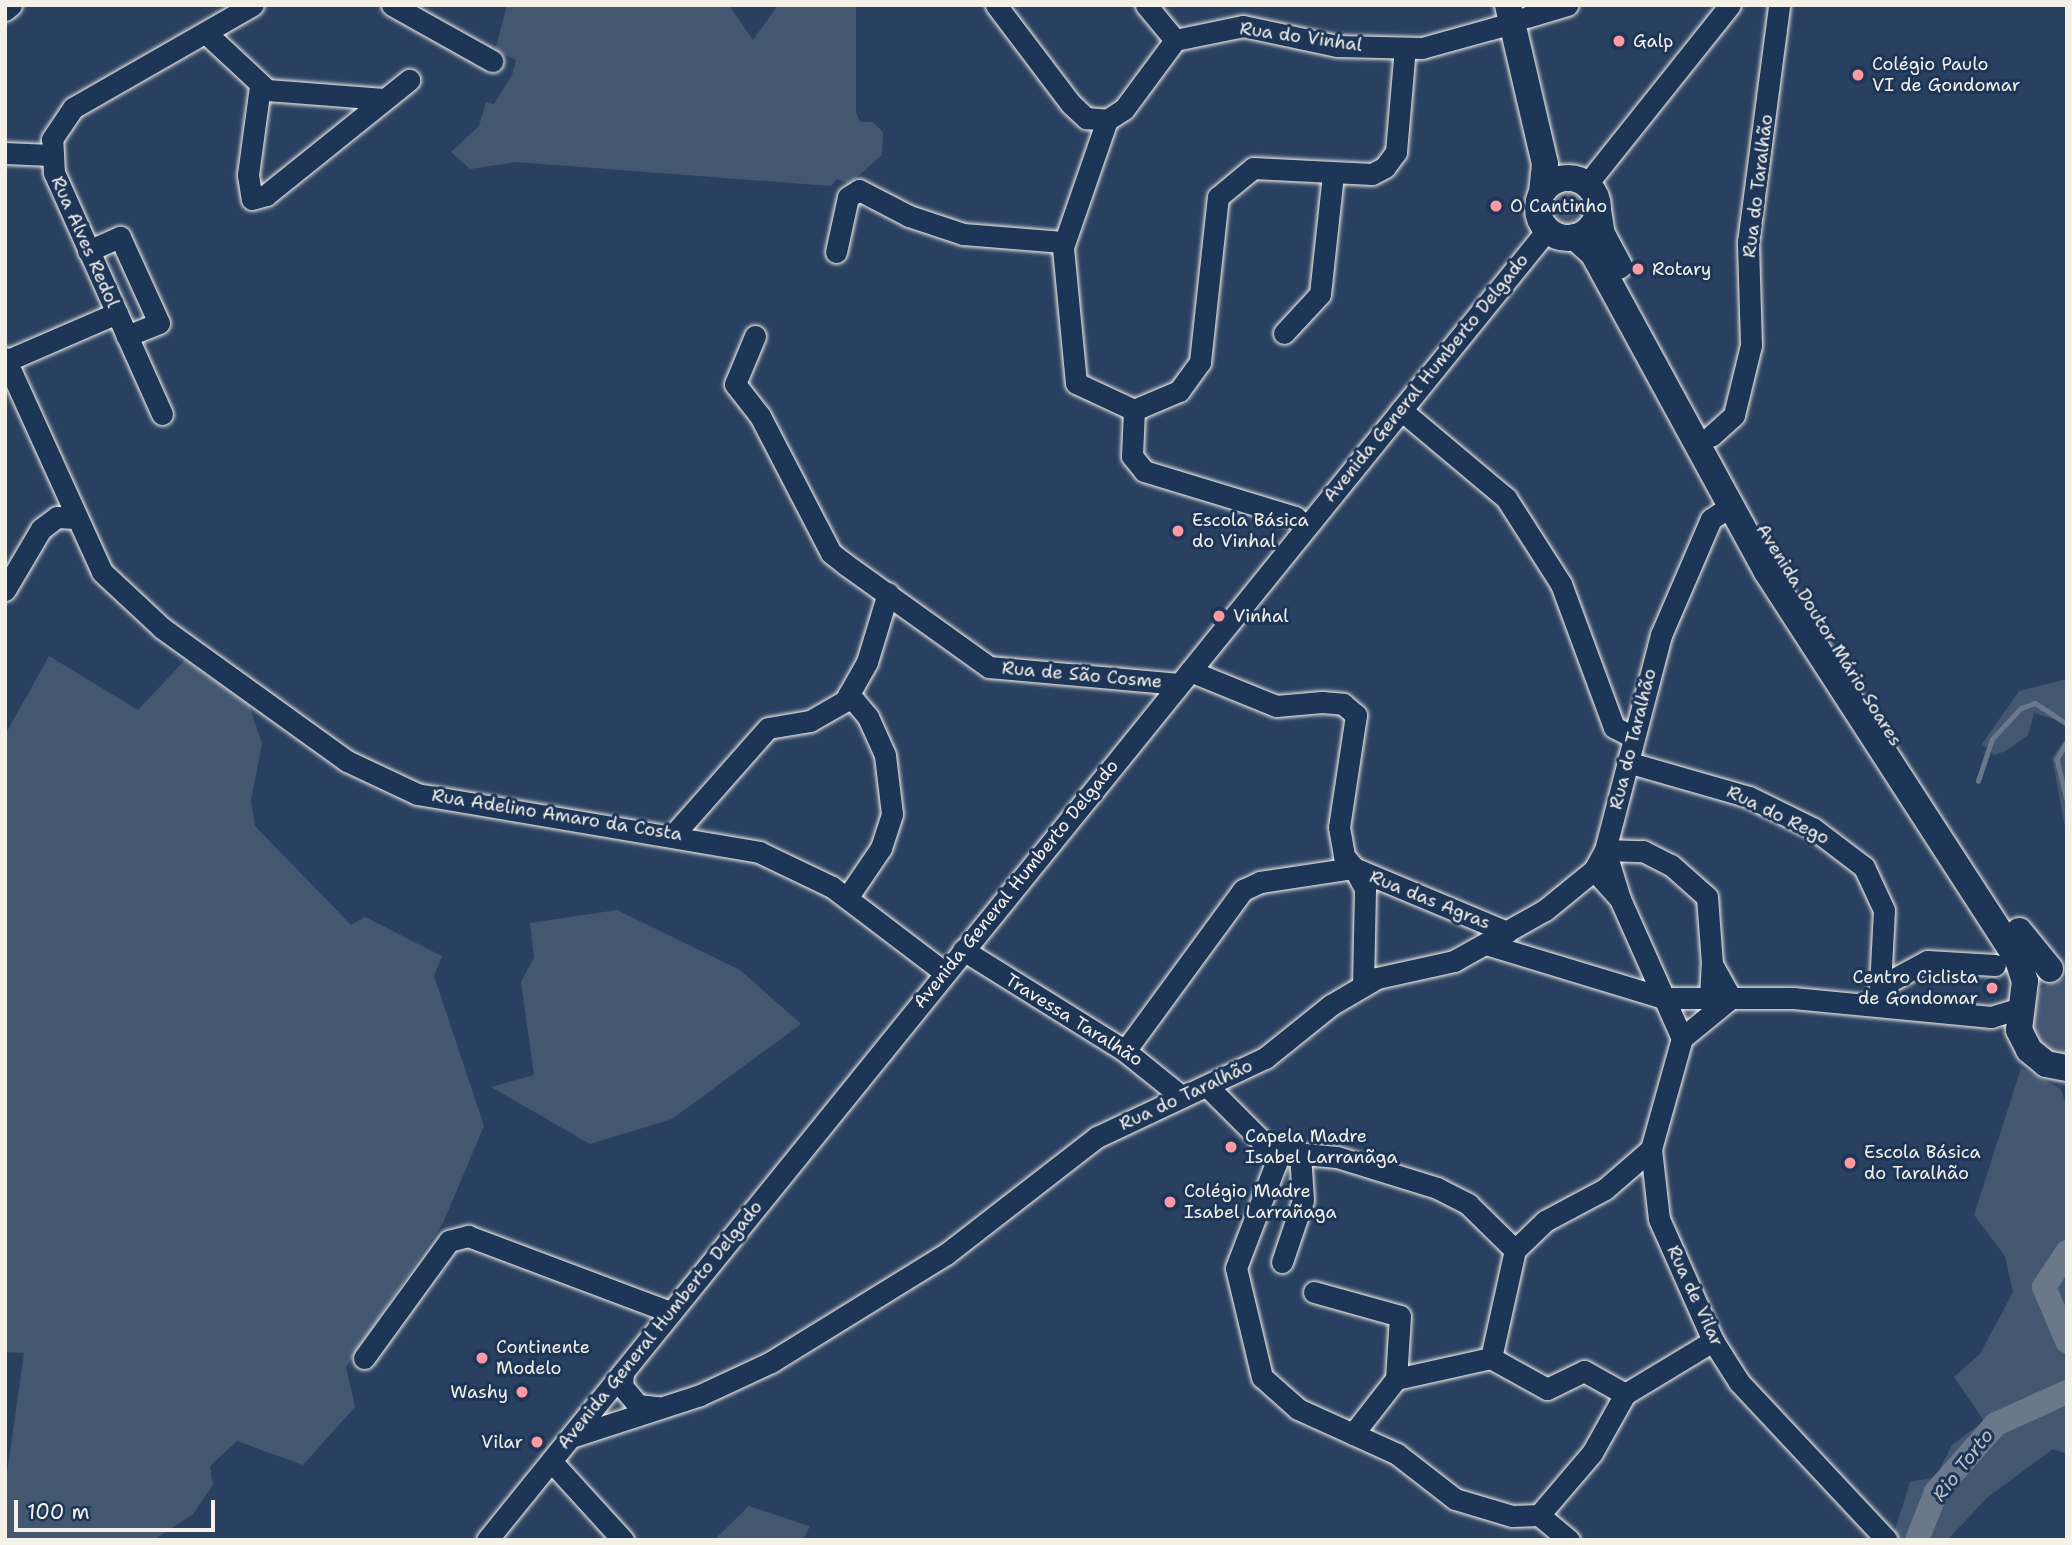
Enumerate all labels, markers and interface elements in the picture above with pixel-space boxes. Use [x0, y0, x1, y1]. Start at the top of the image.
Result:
street label: Rua do Vinhal [1238, 18, 1364, 56]
place label: Galp [1633, 30, 1673, 52]
marker: Galp [1611, 33, 1627, 49]
place label: Colégio Paulo VI de Gondomar [1872, 54, 2020, 96]
marker: Colégio Paulo VI de Gondomar [1850, 67, 1866, 83]
street label: Rua do Taralhão [1738, 113, 1778, 259]
street label: Rua Alves Redol [46, 173, 124, 311]
place label: O Cantinho [1510, 195, 1607, 217]
marker: O Cantinho [1488, 198, 1504, 214]
street label: Avenida General Humberto Delgado [1319, 249, 1533, 507]
place label: Rotary [1652, 258, 1711, 280]
marker: Rotary [1630, 261, 1646, 277]
place label: Escola Básica do Vinhal [1192, 510, 1309, 552]
street label: Avenida Doutor Mário Soares [1751, 520, 1907, 750]
marker: Escola Básica do Vinhal [1170, 523, 1186, 539]
place label: Vinhal [1233, 605, 1289, 627]
marker: Vinhal [1211, 608, 1227, 624]
street label: Rua de São Cosme [1001, 657, 1163, 693]
street label: Rua do Taralhão [1605, 666, 1661, 812]
street label: Avenida General Humberto Delgado [909, 755, 1123, 1013]
street label: Rua do Rego [1723, 781, 1833, 849]
street label: Rua Adelino Amaro da Costa [430, 785, 684, 845]
street label: Rua das Agras [1366, 866, 1494, 934]
place label: Centro Ciclista de Gondomar [1853, 967, 1978, 1010]
street label: Travessa Taralhão [1001, 969, 1147, 1071]
marker: Centro Ciclista de Gondomar [1984, 980, 2000, 996]
street label: Rua do Taralhão [1116, 1055, 1256, 1135]
place label: Capela Madre Isabel Larranãga [1245, 1126, 1398, 1168]
marker: Capela Madre Isabel Larranãga [1223, 1139, 1239, 1155]
place label: Escola Básica do Taralhão [1864, 1142, 1981, 1184]
marker: Escola Básica do Taralhão [1842, 1155, 1858, 1171]
place label: Colégio Madre Isabel Larrañaga [1184, 1181, 1337, 1224]
marker: Colégio Madre Isabel Larrañaga [1162, 1194, 1178, 1210]
street label: Avenida General Humberto Delgado [553, 1196, 767, 1454]
street label: Rua de Vilar [1662, 1242, 1728, 1350]
place label: Continente Modelo [496, 1337, 590, 1380]
marker: Continente Modelo [474, 1350, 490, 1366]
place label: Washy [450, 1381, 508, 1403]
marker: Washy [514, 1384, 530, 1400]
water label: Rio Torto [1928, 1424, 1998, 1506]
place label: Vilar [481, 1431, 523, 1453]
marker: Vilar [529, 1434, 545, 1450]
scale bar [18, 1486, 219, 1530]
text: 100 m [27, 1498, 90, 1526]

